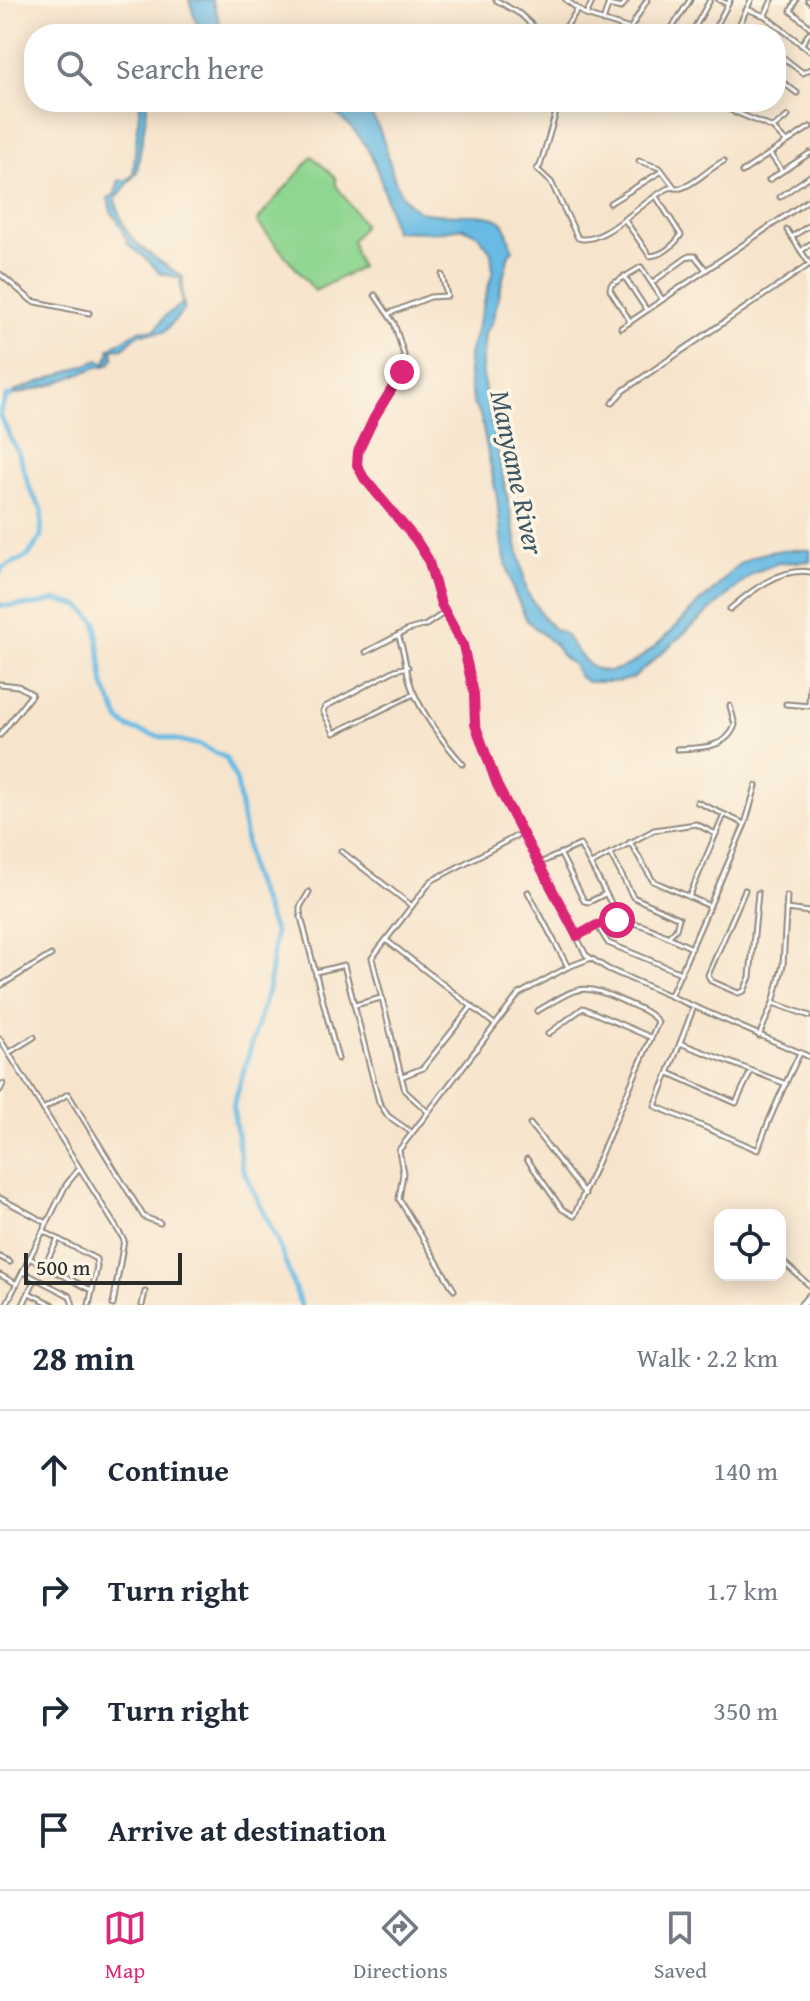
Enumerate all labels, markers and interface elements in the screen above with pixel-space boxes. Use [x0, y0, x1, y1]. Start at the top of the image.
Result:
search box [24, 24, 786, 112]
icon: search [52, 46, 96, 90]
text: Search here [116, 46, 264, 90]
route end [384, 354, 420, 390]
water label: Manyame River [481, 386, 556, 560]
route start [599, 902, 635, 938]
map controls [714, 1209, 786, 1281]
button: locate [714, 1209, 786, 1281]
scale bar [24, 1249, 182, 1285]
text: 500 m [36, 1251, 91, 1283]
text: 28 min [32, 1333, 134, 1382]
text: Walk · 2.2 km [637, 1338, 778, 1377]
icon: ahead [32, 1448, 76, 1492]
text: Continue [108, 1448, 229, 1492]
text: 140 m [713, 1451, 778, 1490]
icon: right [32, 1568, 76, 1612]
text: Turn right [108, 1568, 249, 1612]
text: 1.7 km [706, 1571, 778, 1610]
icon: right [32, 1688, 76, 1732]
text: Turn right [108, 1688, 249, 1732]
text: 350 m [713, 1691, 778, 1730]
icon: arrive [32, 1808, 76, 1852]
text: Arrive at destination [108, 1808, 386, 1852]
tab: Map [103, 1906, 147, 1986]
tab: Directions [353, 1906, 448, 1986]
tab: Saved [654, 1906, 707, 1986]

